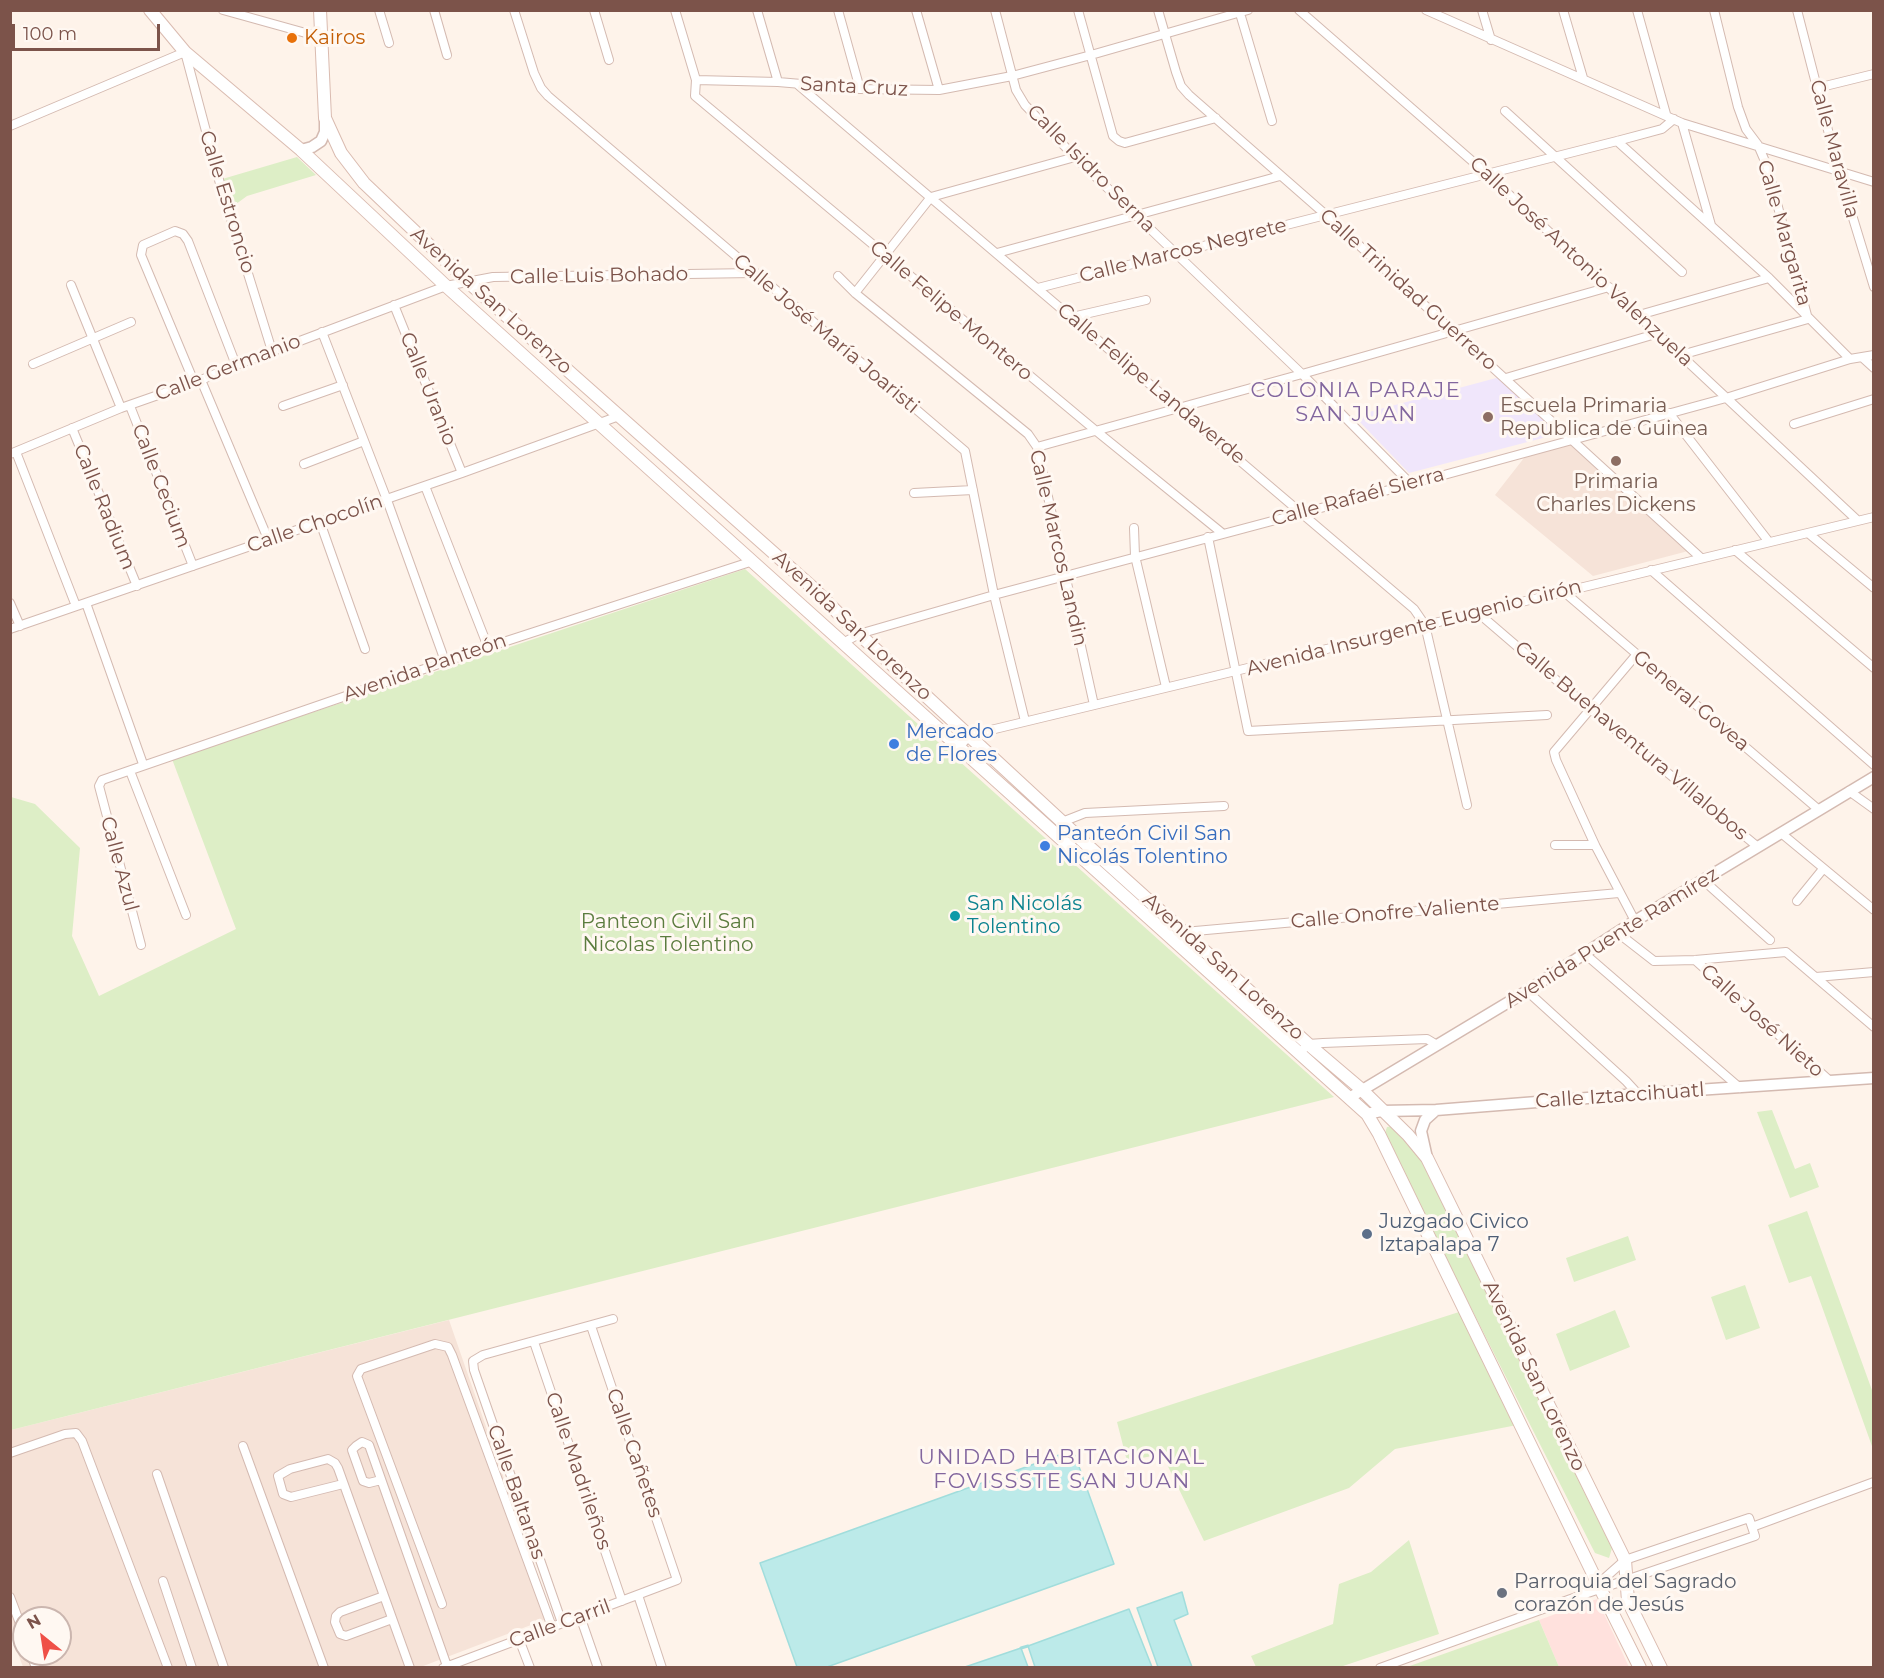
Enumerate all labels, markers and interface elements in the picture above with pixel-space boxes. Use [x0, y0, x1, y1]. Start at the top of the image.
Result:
scale bar [15, 12, 164, 50]
text: 100 m [23, 23, 77, 45]
place label: Kairos [304, 26, 365, 50]
marker: Kairos [285, 31, 299, 45]
street label: Santa Cruz [799, 72, 909, 102]
street label: Calle Maravilla [1804, 77, 1864, 221]
street label: Calle Isidro Serna [1022, 100, 1160, 238]
street label: Calle Estroncio [194, 128, 260, 276]
street label: Calle José Antonio Valenzuela [1464, 152, 1698, 372]
street label: Calle Margarita [1752, 157, 1816, 309]
street label: Calle Trinidad Guerrero [1314, 204, 1502, 376]
street label: Calle Marcos Negrete [1077, 214, 1289, 288]
street label: Avenida San Lorenzo [405, 222, 577, 380]
street label: Calle Felipe Montero [865, 236, 1037, 386]
street label: Calle José María Joaristi [728, 249, 924, 419]
street label: Calle Luis Bohado [510, 262, 688, 290]
street label: Calle Felipe Landaverde [1052, 298, 1250, 470]
street label: Calle Germanio [152, 329, 304, 407]
street label: Calle Uranio [394, 329, 462, 449]
district label: COLONIA PARAJE SAN JUAN [1251, 378, 1461, 428]
place label: Escuela Primaria Republica de Guinea [1500, 394, 1708, 441]
marker: Escuela Primaria Republica de Guinea [1481, 410, 1495, 424]
street label: Calle Cecium [126, 421, 196, 551]
street label: Calle Radium [68, 441, 140, 573]
street label: Calle Marcos Landin [1024, 447, 1092, 649]
marker: Primaria Charles Dickens [1609, 454, 1623, 468]
street label: Calle Rafaél Sierra [1269, 462, 1447, 532]
place label: Primaria Charles Dickens [1536, 470, 1696, 517]
street label: Calle Chocolín [244, 490, 386, 558]
street label: Avenida San Lorenzo [767, 546, 937, 706]
street label: Avenida Insurgente Eugenio Girón [1244, 575, 1584, 681]
street label: Avenida Panteón [340, 629, 510, 707]
street label: Calle Buenaventura Villalobos [1510, 636, 1752, 846]
street label: General Govea [1628, 645, 1754, 757]
place label: Mercado de Flores [906, 720, 997, 767]
marker: Mercado de Flores [887, 737, 901, 751]
street label: Calle Azul [95, 814, 143, 914]
place label: Panteón Civil San Nicolás Tolentino [1057, 822, 1232, 869]
marker: Panteón Civil San Nicolás Tolentino [1038, 839, 1052, 853]
street label: Avenida Puente Ramírez [1501, 862, 1723, 1014]
street label: Avenida San Lorenzo [1137, 888, 1309, 1046]
place label: San Nicolás Tolentino [967, 892, 1082, 939]
street label: Calle Onofre Valiente [1290, 892, 1500, 934]
marker: San Nicolás Tolentino [948, 909, 962, 923]
park label: Panteon Civil San Nicolas Tolentino [581, 910, 755, 957]
street label: Calle José Nieto [1695, 959, 1829, 1083]
street label: Calle Iztaccihuatl [1535, 1078, 1705, 1114]
place label: Juzgado Civico Iztapalapa 7 [1379, 1210, 1529, 1257]
marker: Juzgado Civico Iztapalapa 7 [1360, 1227, 1374, 1241]
street label: Avenida San Lorenzo [1477, 1277, 1591, 1475]
street label: Calle Cañetes [601, 1385, 667, 1521]
street label: Calle Madrileños [540, 1389, 616, 1553]
street label: Calle Baltanas [482, 1422, 550, 1562]
district label: UNIDAD HABITACIONAL FOVISSSTE SAN JUAN [918, 1445, 1206, 1495]
place label: Parroquia del Sagrado corazón de Jesús [1514, 1570, 1737, 1617]
marker: Parroquia del Sagrado corazón de Jesús [1495, 1586, 1509, 1600]
street label: Calle Carril [506, 1595, 614, 1653]
north arrow [12, 1606, 72, 1666]
text: N [23, 1610, 44, 1633]

